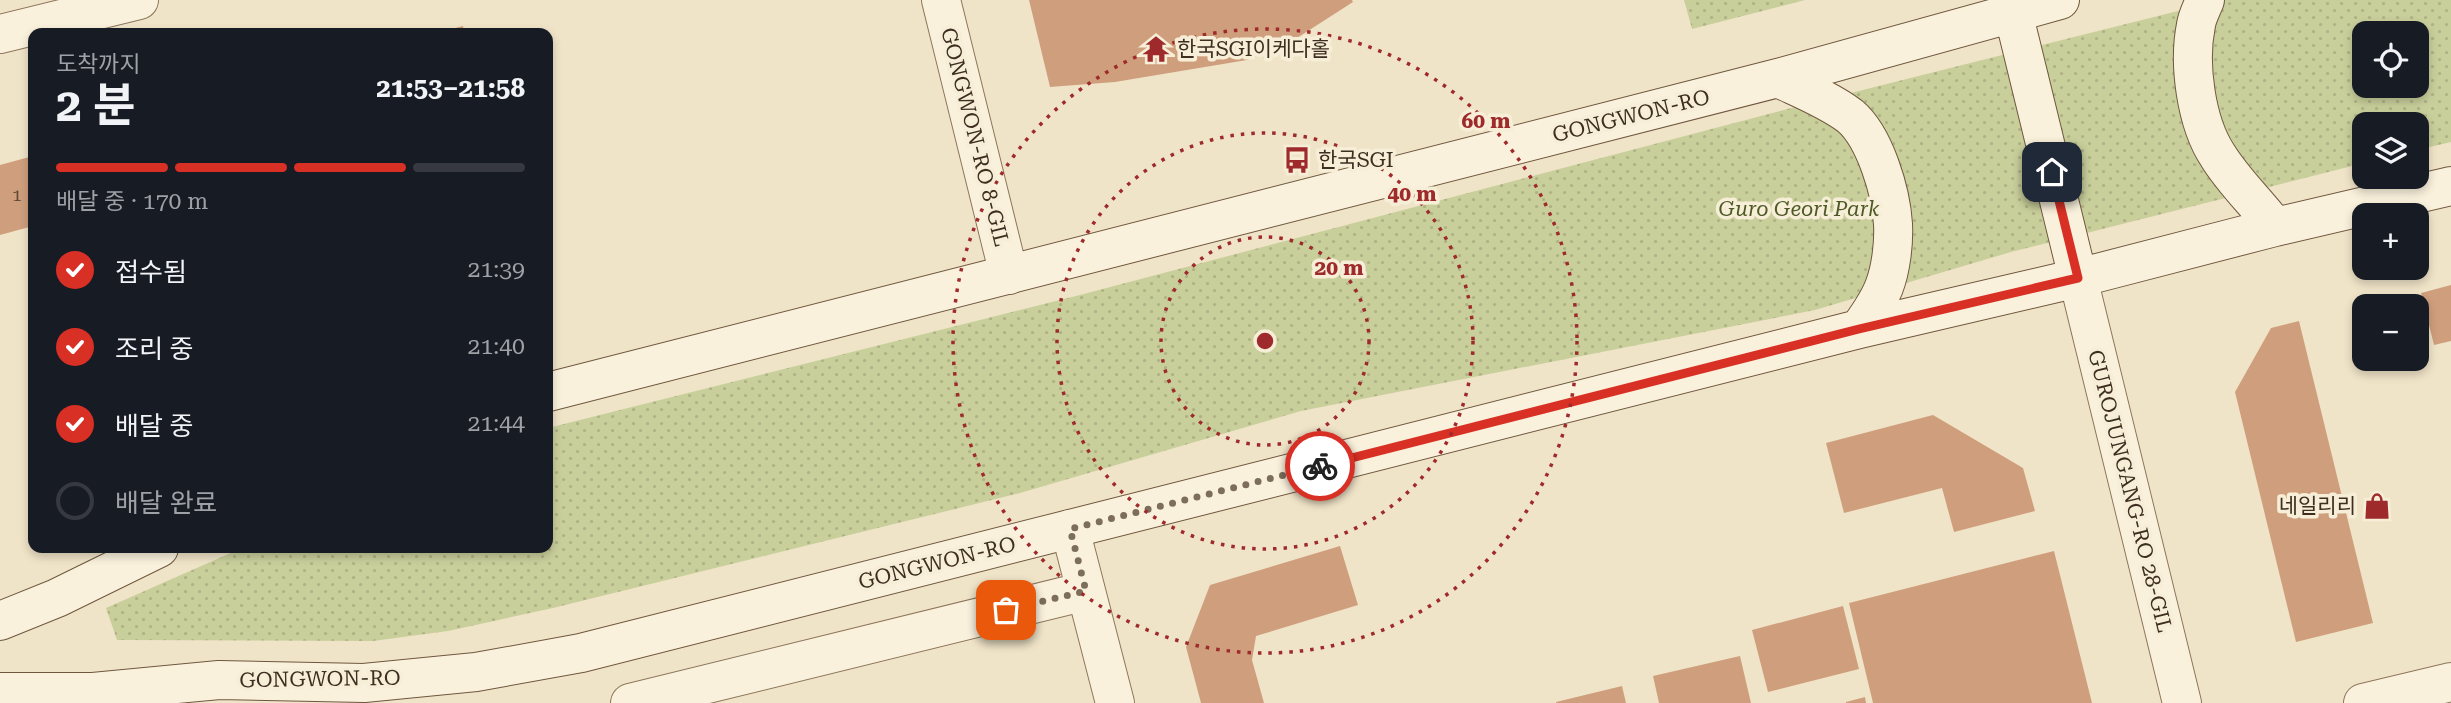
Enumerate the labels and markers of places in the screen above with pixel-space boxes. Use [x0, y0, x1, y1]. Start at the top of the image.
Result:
temple icon: 한국SGI이케다홀 [1141, 34, 1171, 64]
place label: 한국SGI이케다홀 [1177, 37, 1330, 61]
pin [2022, 142, 2082, 202]
bus stop icon: 한국SGI [1282, 145, 1312, 175]
place label: 한국SGI [1318, 148, 1394, 172]
centre of rings [1253, 329, 1277, 353]
shop icon: 네일리리 [2362, 491, 2392, 521]
place label: 네일리리 [2279, 494, 2356, 518]
pin [976, 580, 1036, 640]

